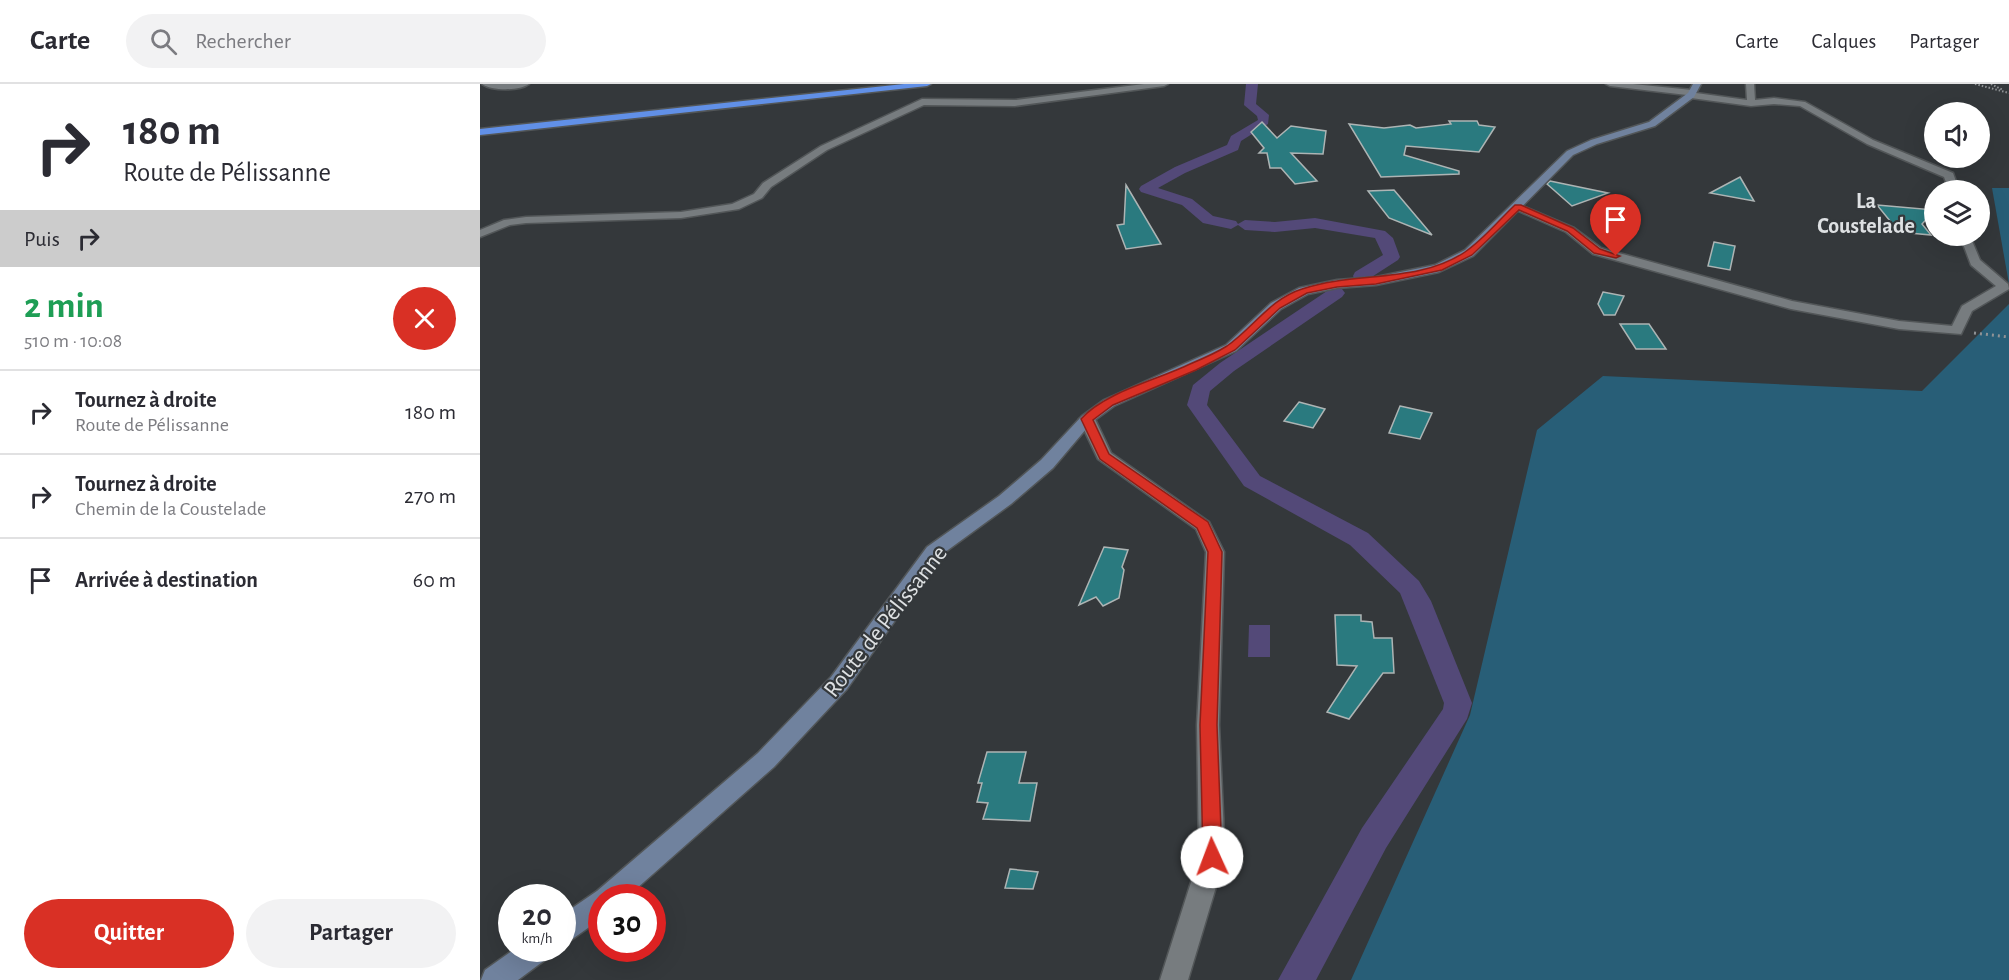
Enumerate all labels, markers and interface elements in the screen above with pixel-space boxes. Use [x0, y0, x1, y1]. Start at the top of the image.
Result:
search box [126, 14, 546, 68]
icon: search [147, 25, 180, 58]
text: Carte [30, 27, 90, 55]
text: Rechercher [195, 30, 291, 52]
text: Carte [1735, 31, 1779, 52]
text: Calques [1812, 31, 1876, 52]
text: Partager [1909, 31, 1979, 52]
map controls [1924, 102, 1990, 246]
button: sound [1924, 102, 1990, 168]
icon: right [24, 108, 102, 186]
text: 180 m [123, 110, 221, 152]
text: Route de Pélissanne [123, 159, 331, 186]
button: layers [1924, 180, 1990, 246]
district label: La Coustelade [1817, 190, 1915, 237]
pin [1590, 194, 1641, 256]
icon: arrive [1599, 203, 1632, 236]
icon: right [72, 222, 105, 255]
text: Puis [24, 228, 60, 250]
button: close [393, 287, 456, 350]
text: 2 min [24, 288, 104, 324]
text: 510 m · 10:08 [24, 331, 122, 351]
text: Tournez à droite [75, 389, 217, 411]
icon: right [24, 396, 57, 429]
text: 180 m [405, 401, 456, 423]
text: Route de Pélissanne [75, 415, 229, 435]
text: Tournez à droite [75, 473, 217, 495]
icon: right [24, 480, 57, 513]
text: 270 m [404, 485, 456, 507]
text: Chemin de la Coustelade [75, 499, 266, 519]
street label: Route de Pélissanne [819, 541, 952, 702]
icon: arrive [24, 564, 57, 597]
text: Arrivée à destination [75, 569, 258, 591]
text: 60 m [413, 569, 456, 591]
position arrow [1180, 825, 1244, 889]
speed limit sign: 30 [588, 884, 666, 962]
button: Quitter [24, 899, 234, 968]
button: Partager [246, 899, 456, 968]
text: 20 [522, 901, 552, 931]
text: km/h [522, 931, 552, 946]

